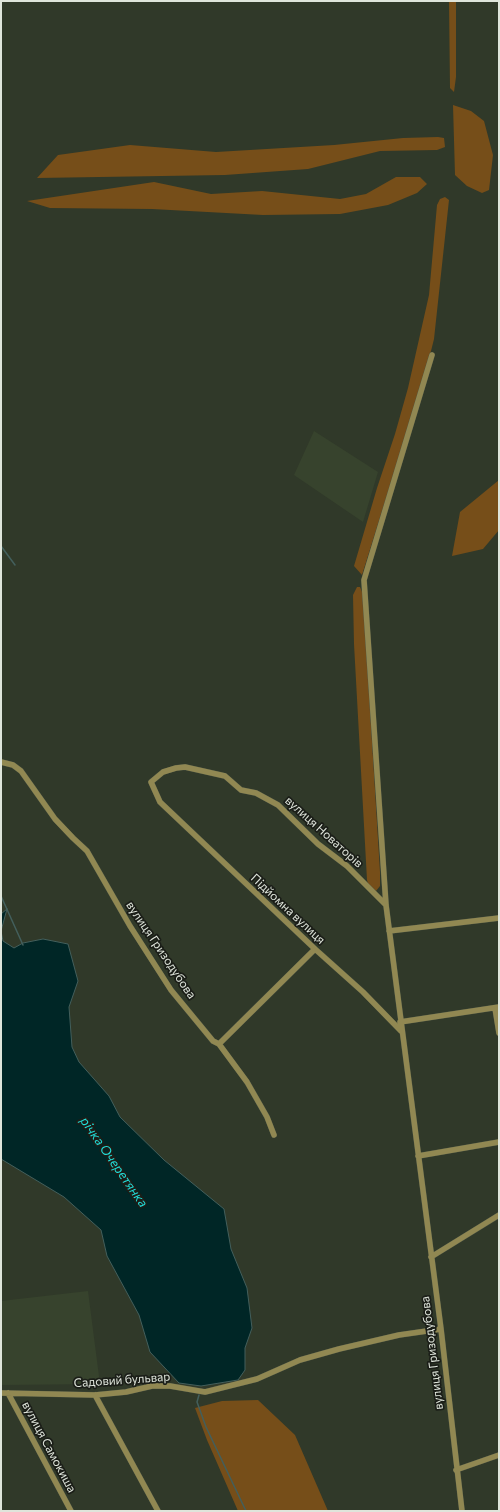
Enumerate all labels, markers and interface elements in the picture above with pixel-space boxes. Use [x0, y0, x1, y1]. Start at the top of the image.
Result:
street label: вулиця Новаторів [282, 793, 366, 871]
street label: Підйомна вулиця [248, 871, 328, 947]
street label: вулиця Гризодубова [123, 899, 199, 1001]
water label: річка Очеретянка [77, 1114, 151, 1210]
street label: вулиця Гризодубова [418, 1295, 446, 1411]
street label: Садовий бульвар [73, 1369, 171, 1391]
street label: вулиця Самокиша [19, 1399, 79, 1495]

